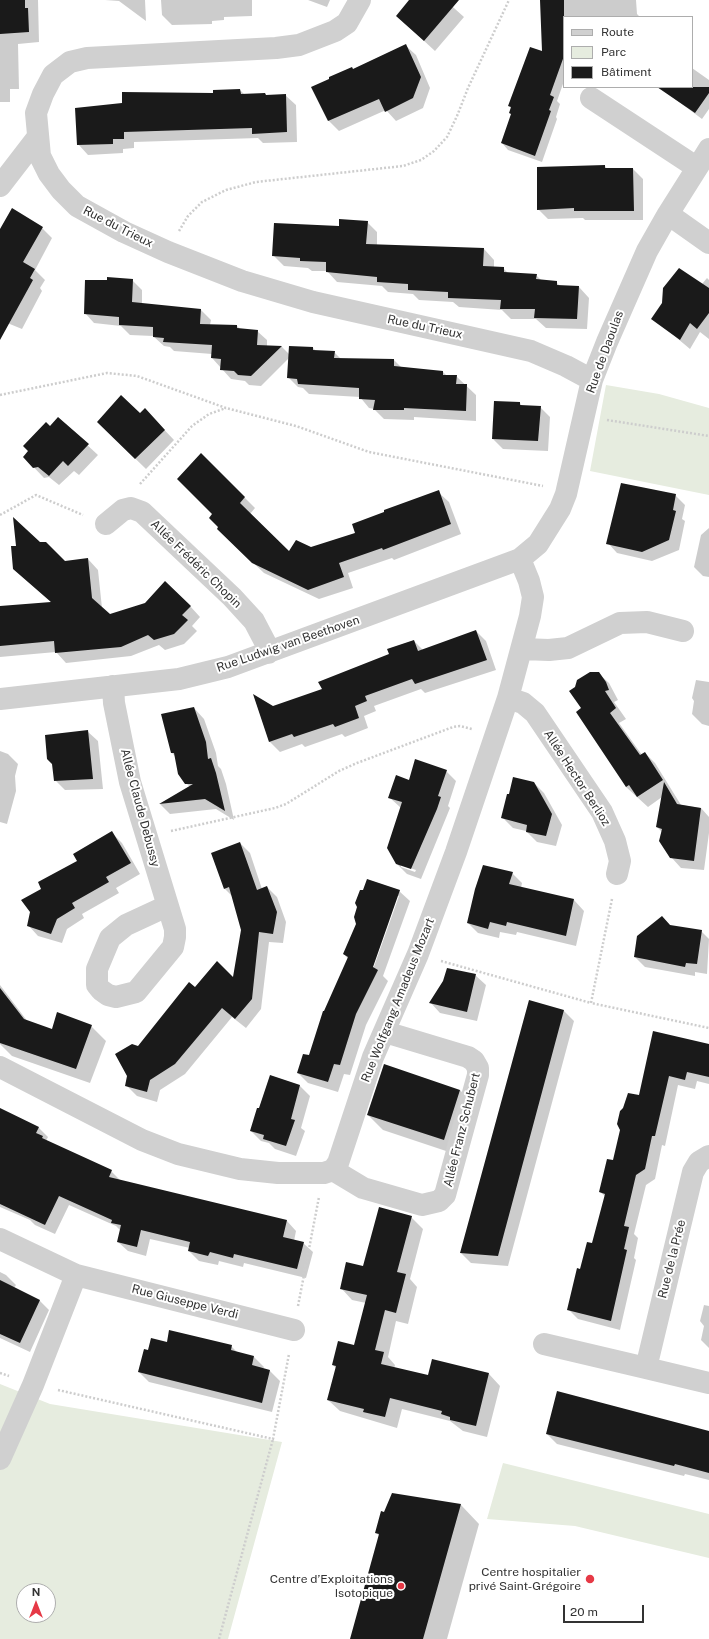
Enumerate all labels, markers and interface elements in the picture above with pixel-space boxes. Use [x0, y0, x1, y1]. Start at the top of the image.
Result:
legend [563, 16, 693, 88]
text: Route [601, 25, 634, 39]
text: Parc [601, 45, 626, 59]
text: Bâtiment [601, 65, 652, 79]
street label: Rue du Trieux [81, 203, 155, 251]
street label: Rue de Daoulas [583, 309, 627, 395]
street label: Rue du Trieux [386, 312, 464, 342]
street label: Allée Frédéric Chopin [148, 517, 244, 611]
street label: Rue Ludwig van Beethoven [215, 613, 361, 675]
street label: Allée Hector Berlioz [541, 727, 613, 829]
street label: Allée Claude Debussy [117, 747, 163, 869]
street label: Rue Wolfgang Amadeus Mozart [358, 916, 438, 1084]
street label: Allée Franz Schubert [441, 1071, 483, 1189]
street label: Rue de la Prée [655, 1218, 689, 1300]
street label: Rue Giuseppe Verdi [130, 1282, 240, 1322]
place label: Centre hospitalier privé Saint-Grégoire [469, 1565, 581, 1593]
place label: Centre d’Exploitations Isotopique [270, 1572, 393, 1600]
marker: Centre hospitalier privé Saint-Grégoire [584, 1573, 596, 1585]
marker: Centre d’Exploitations Isotopique [396, 1581, 406, 1591]
north arrow [16, 1583, 56, 1623]
text: N [32, 1586, 40, 1598]
scale bar [565, 1597, 646, 1623]
text: 20 m [570, 1605, 598, 1619]

